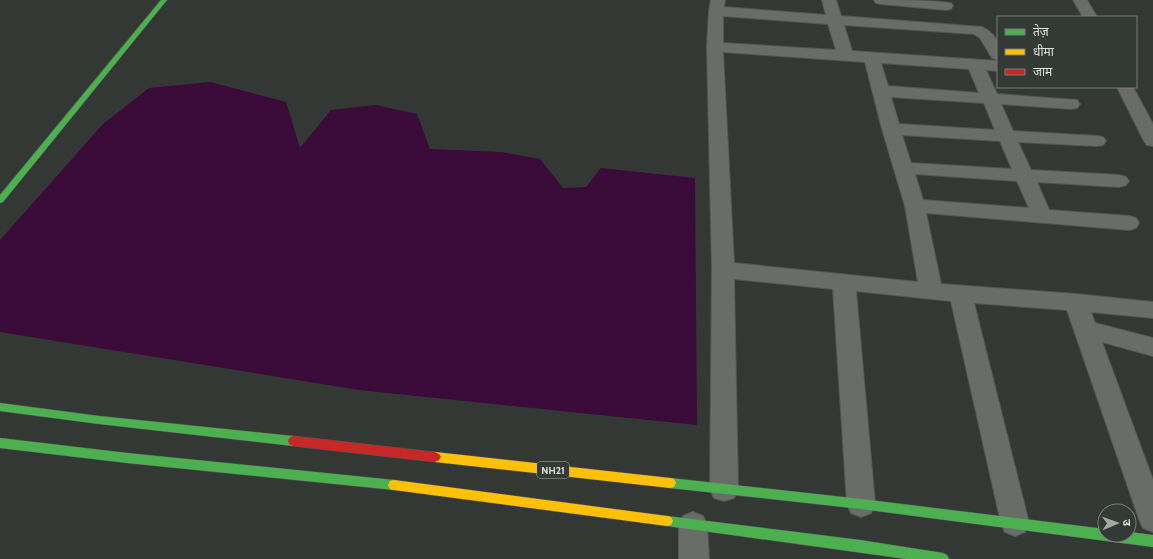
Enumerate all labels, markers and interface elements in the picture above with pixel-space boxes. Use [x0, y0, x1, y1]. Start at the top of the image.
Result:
legend [997, 16, 1137, 88]
text: तेज़ [1033, 24, 1050, 39]
text: धीमा [1033, 44, 1055, 59]
text: जाम [1033, 64, 1053, 79]
road number: NH21 [537, 462, 569, 478]
north arrow [1097, 503, 1137, 543]
text: उ [1120, 519, 1134, 527]

